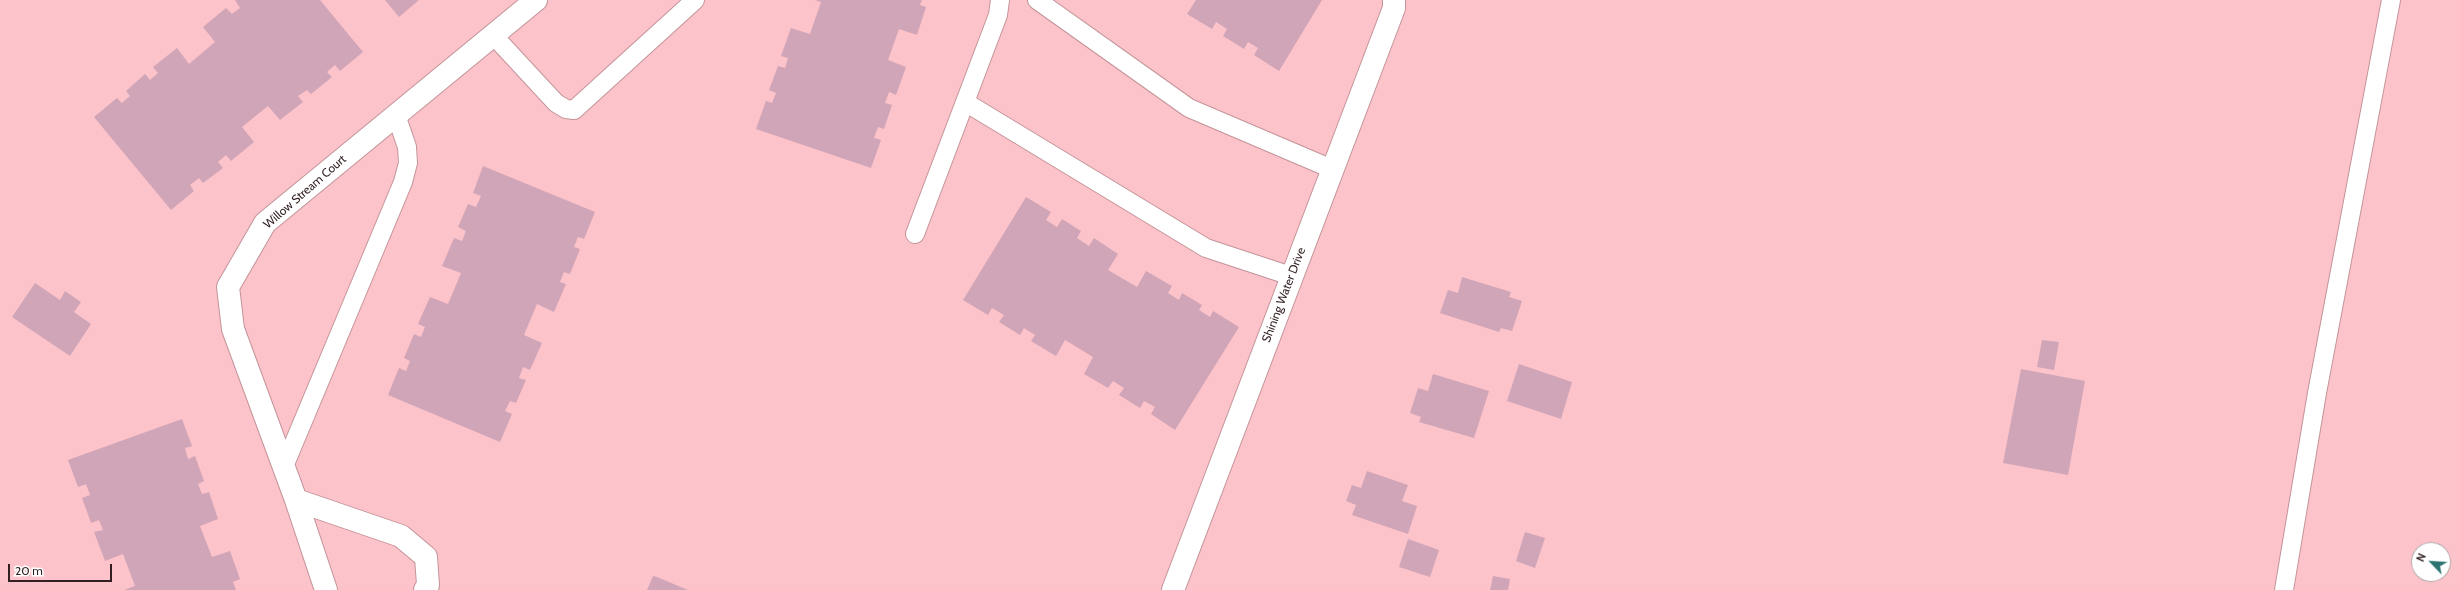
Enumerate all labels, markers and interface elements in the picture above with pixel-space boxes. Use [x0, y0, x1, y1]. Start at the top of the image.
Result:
street label: Willow Stream Court [261, 152, 349, 232]
street label: Shining Water Drive [1259, 245, 1309, 345]
north arrow [2411, 542, 2451, 582]
text: N [2413, 551, 2429, 564]
scale bar [10, 556, 114, 582]
text: 20 m [15, 563, 43, 578]

